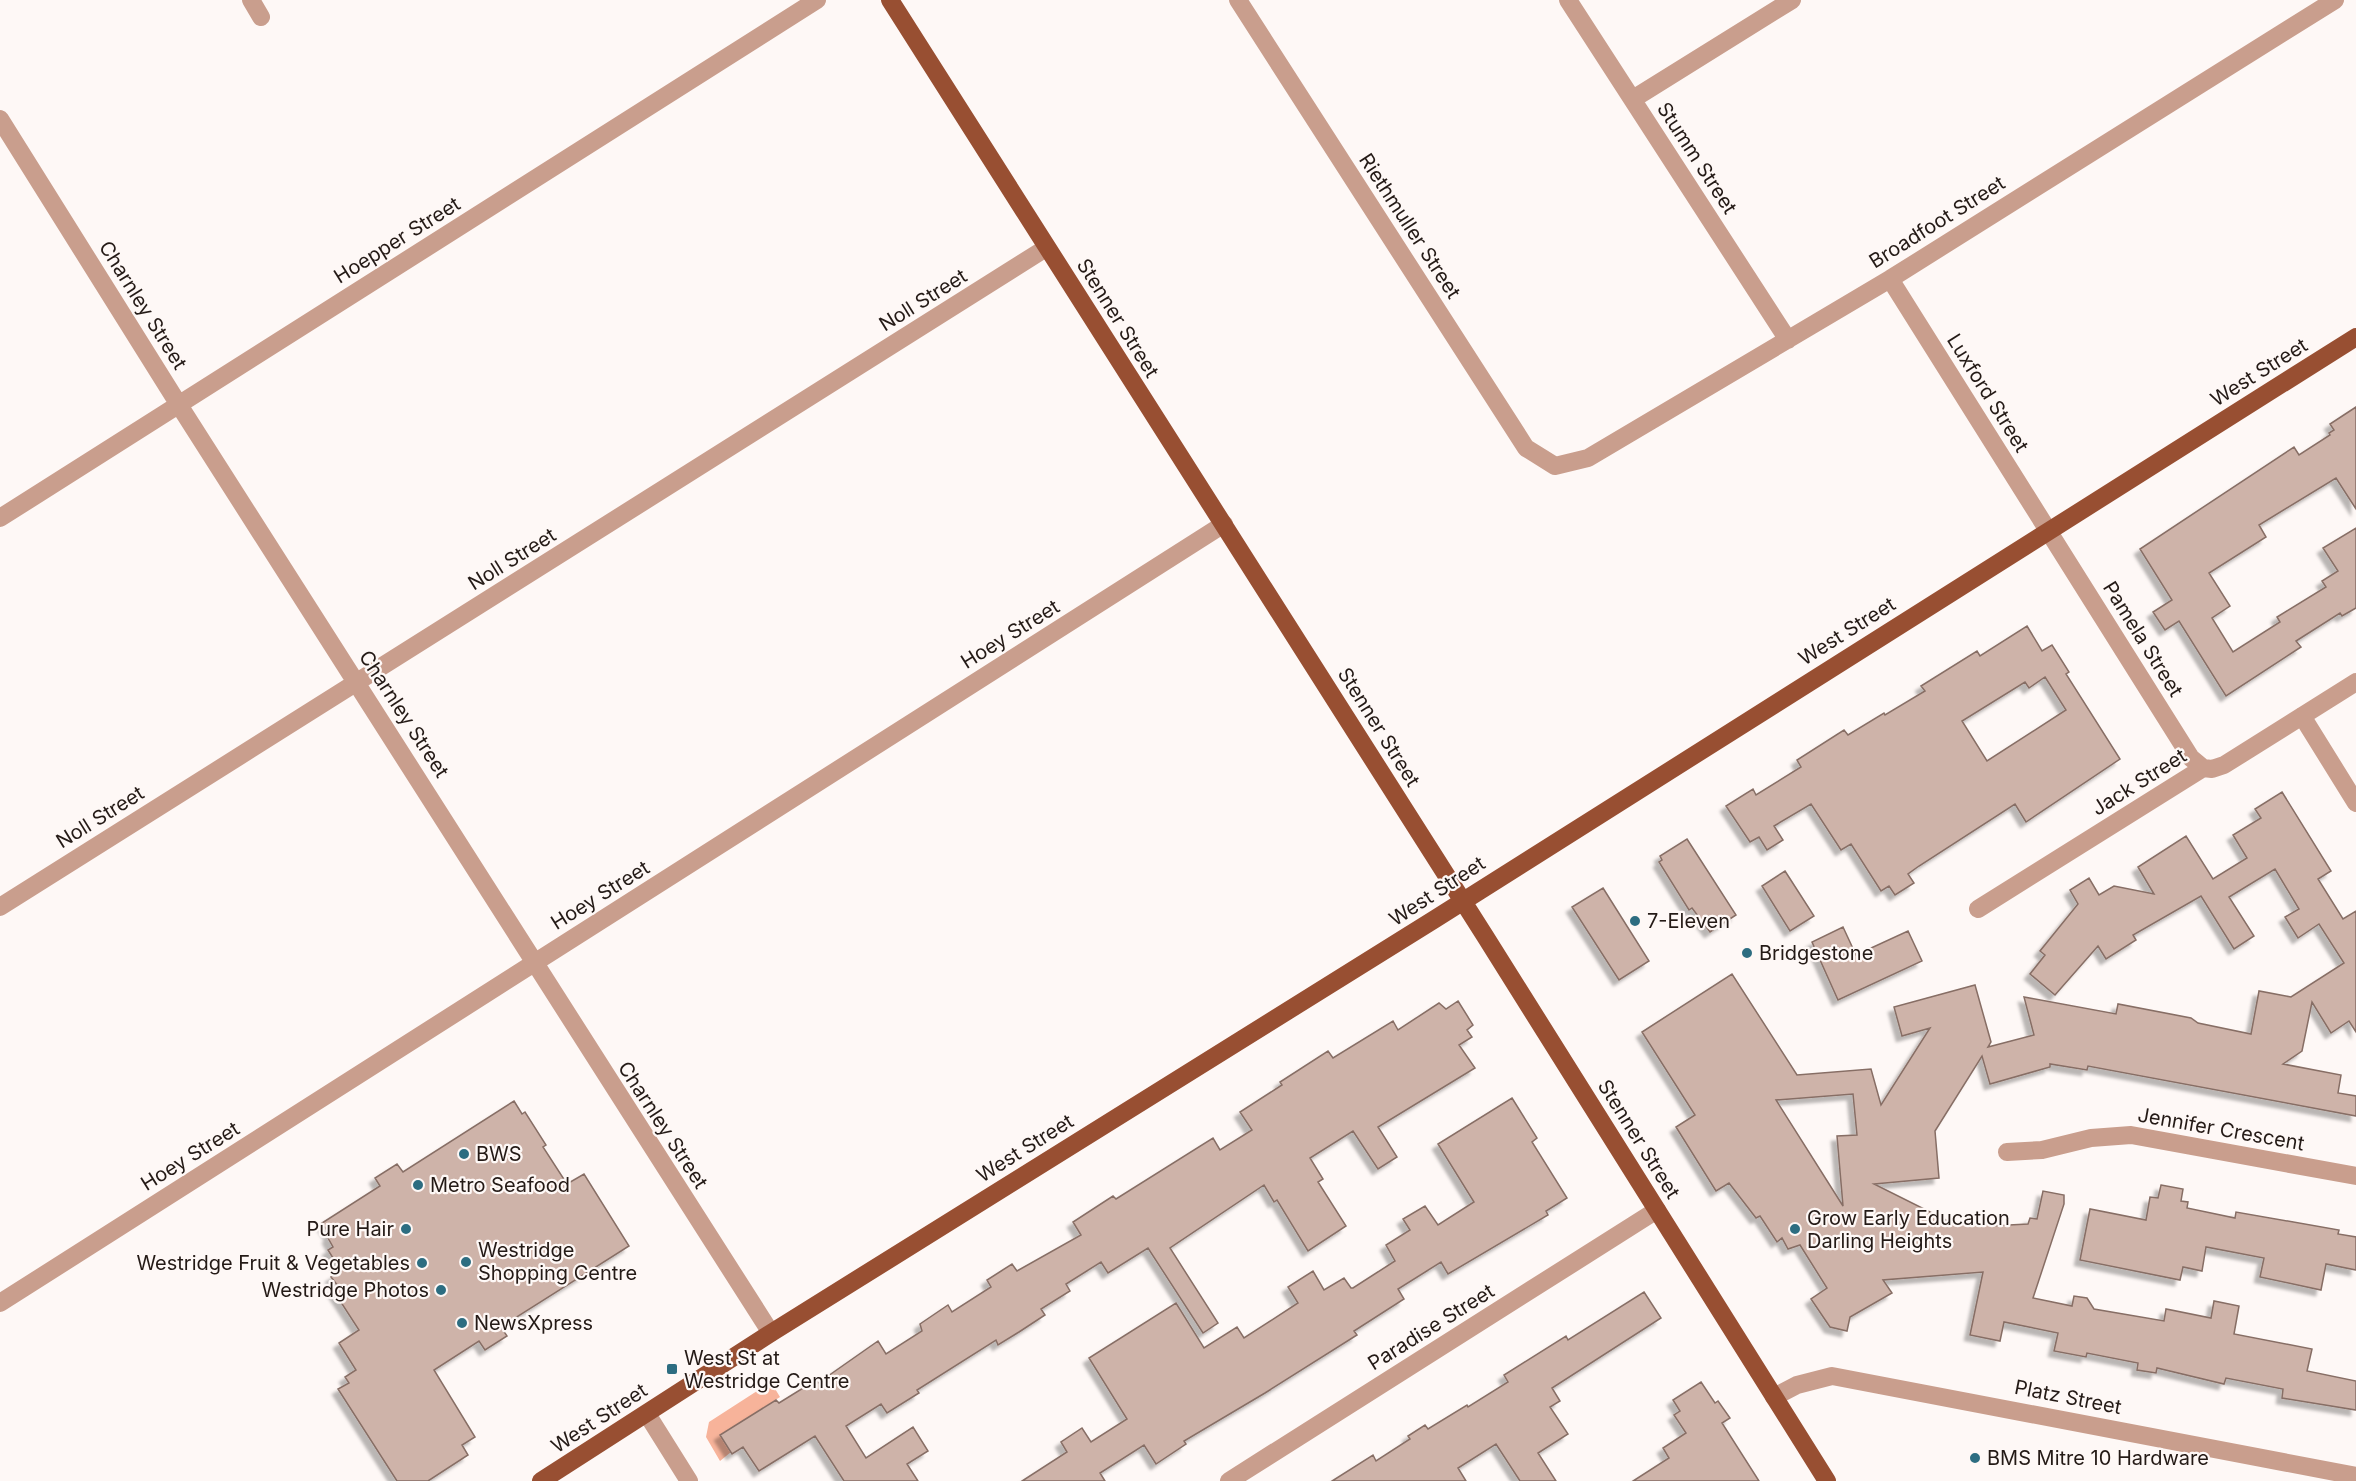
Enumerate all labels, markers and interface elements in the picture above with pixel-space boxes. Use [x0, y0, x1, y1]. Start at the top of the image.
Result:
street label: Stumm Street [1652, 98, 1742, 219]
street label: Riethmuller Street [1354, 149, 1466, 303]
street label: Broadfoot Street [1865, 170, 2010, 273]
street label: Hoepper Street [329, 191, 465, 288]
street label: Charnley Street [94, 236, 192, 374]
street label: Stenner Street [1072, 254, 1164, 382]
street label: Noll Street [875, 263, 972, 336]
street label: Luxford Street [1942, 329, 2034, 457]
street label: West Street [2206, 333, 2312, 411]
street label: Noll Street [464, 522, 561, 595]
street label: Pamela Street [2098, 577, 2188, 701]
street label: West Street [1794, 592, 1900, 670]
street label: Hoey Street [956, 594, 1064, 674]
street label: Charnley Street [354, 646, 454, 782]
street label: Stenner Street [1333, 663, 1425, 791]
street label: Jack Street [2087, 743, 2191, 821]
street label: Noll Street [52, 780, 149, 853]
street label: West Street [1385, 851, 1490, 931]
street label: Hoey Street [546, 855, 654, 935]
place label: 7-Eleven [1647, 909, 1730, 933]
marker: 7-Eleven [1628, 914, 1642, 928]
place label: Bridgestone [1759, 941, 1873, 965]
marker: Bridgestone [1740, 946, 1754, 960]
street label: Charnley Street [613, 1057, 713, 1193]
street label: Stenner Street [1593, 1075, 1685, 1203]
street label: Jennifer Crescent [2136, 1103, 2307, 1156]
street label: West Street [972, 1109, 1078, 1187]
street label: Hoey Street [136, 1116, 244, 1196]
place label: BWS [476, 1142, 522, 1166]
marker: BWS [457, 1147, 471, 1161]
place label: Metro Seafood [430, 1173, 570, 1197]
marker: Metro Seafood [411, 1178, 425, 1192]
place label: Grow Early Education Darling Heights [1807, 1206, 2010, 1253]
place label: Pure Hair [306, 1217, 394, 1241]
marker: Pure Hair [399, 1222, 413, 1236]
marker: Grow Early Education Darling Heights [1788, 1222, 1802, 1236]
place label: Westridge Shopping Centre [478, 1238, 637, 1285]
place label: Westridge Fruit & Vegetables [136, 1251, 410, 1275]
marker: Westridge Shopping Centre [459, 1255, 473, 1269]
marker: Westridge Fruit & Vegetables [415, 1256, 429, 1270]
place label: Westridge Photos [262, 1278, 429, 1302]
street label: Paradise Street [1364, 1278, 1499, 1375]
marker: Westridge Photos [434, 1283, 448, 1297]
place label: NewsXpress [474, 1311, 593, 1335]
marker: NewsXpress [455, 1316, 469, 1330]
place label: West St at Westridge Centre [684, 1346, 849, 1393]
marker: West St at Westridge Centre [665, 1362, 679, 1376]
street label: Platz Street [2012, 1375, 2124, 1419]
street label: West Street [547, 1378, 652, 1458]
place label: BMS Mitre 10 Hardware [1987, 1446, 2209, 1470]
marker: BMS Mitre 10 Hardware [1968, 1451, 1982, 1465]

